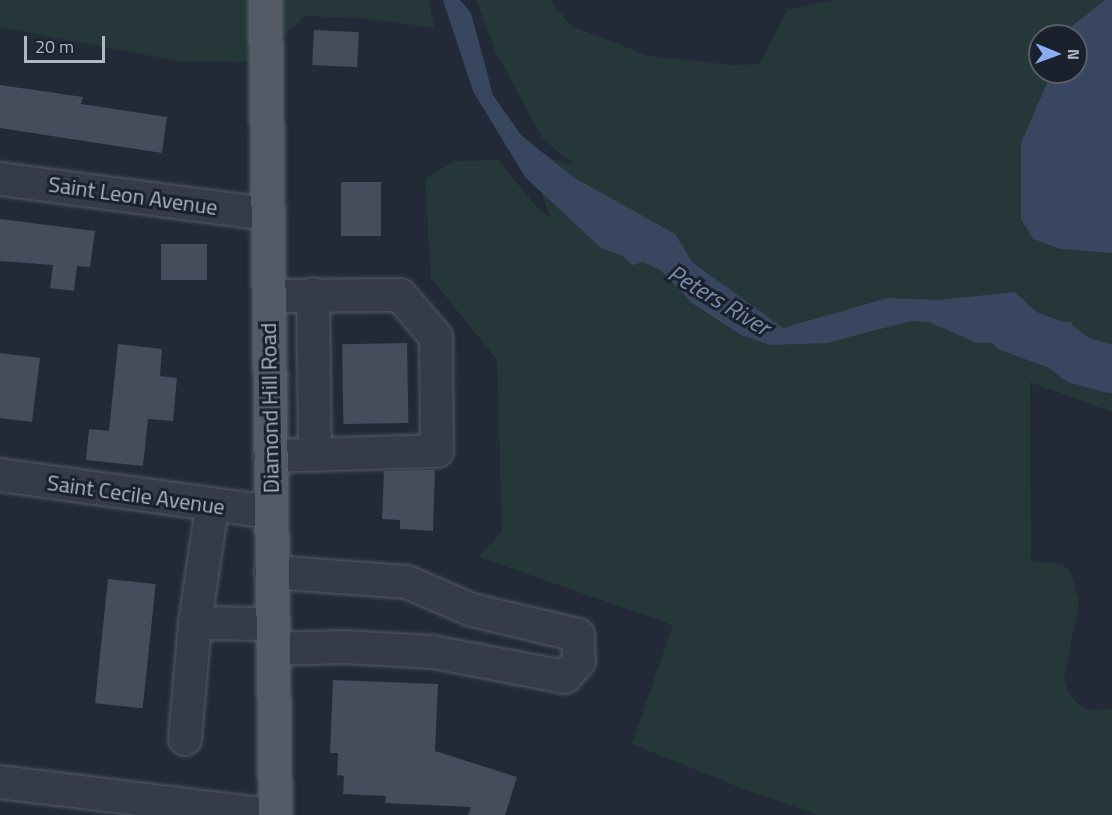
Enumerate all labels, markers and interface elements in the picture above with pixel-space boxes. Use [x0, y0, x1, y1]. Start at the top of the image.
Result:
scale bar [27, 24, 108, 62]
north arrow [1028, 24, 1088, 84]
text: 20 m [35, 33, 74, 60]
text: N [1062, 49, 1086, 60]
street label: Saint Leon Avenue [47, 171, 219, 221]
water label: Peters River [663, 258, 775, 342]
street label: Diamond Hill Road [255, 322, 285, 494]
street label: Saint Cecile Avenue [45, 469, 227, 521]

